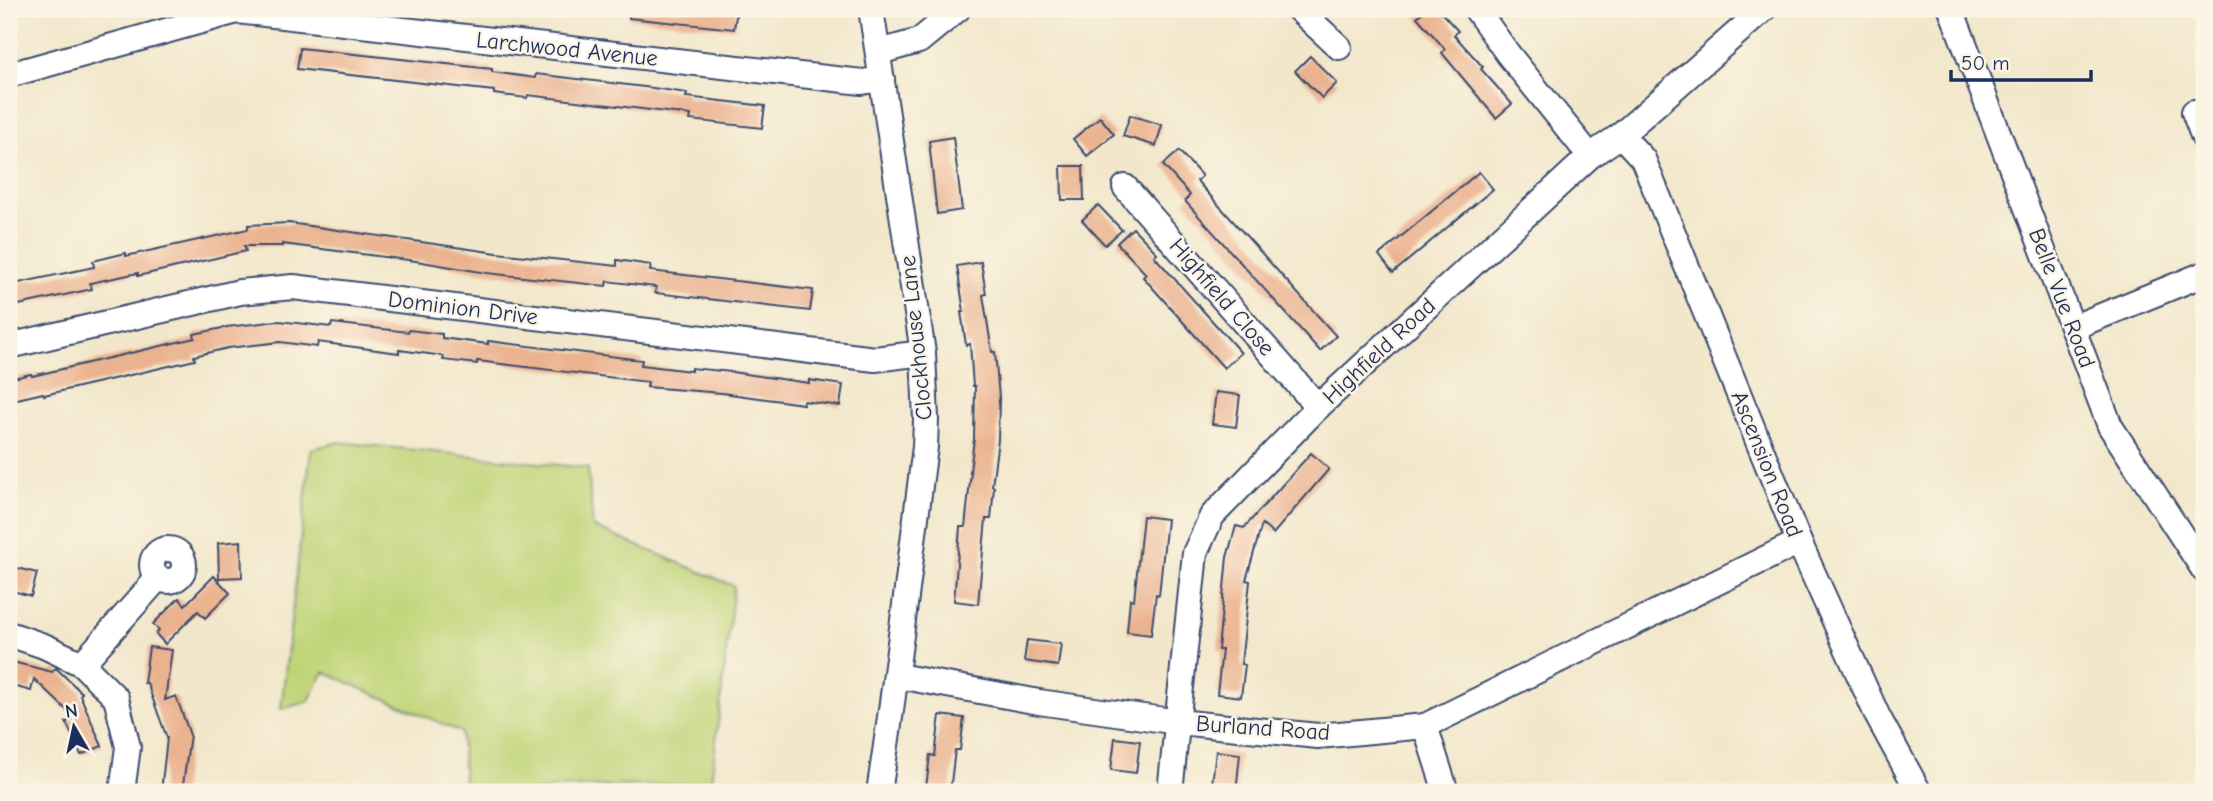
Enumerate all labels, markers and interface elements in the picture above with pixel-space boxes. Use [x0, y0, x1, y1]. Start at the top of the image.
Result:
street label: Larchwood Avenue [475, 26, 659, 72]
scale bar [1951, 38, 2090, 82]
text: 50 m [1961, 51, 2010, 75]
street label: Belle Vue Road [2023, 224, 2101, 372]
street label: Highfield Close [1164, 233, 1280, 361]
street label: Clockhouse Lane [894, 254, 938, 422]
street label: Dominion Drive [386, 285, 540, 331]
street label: Highfield Road [1317, 292, 1441, 410]
street label: Ascension Road [1725, 387, 1809, 541]
north arrow [38, 692, 108, 762]
text: N [64, 699, 79, 723]
street label: Burland Road [1195, 710, 1331, 746]

